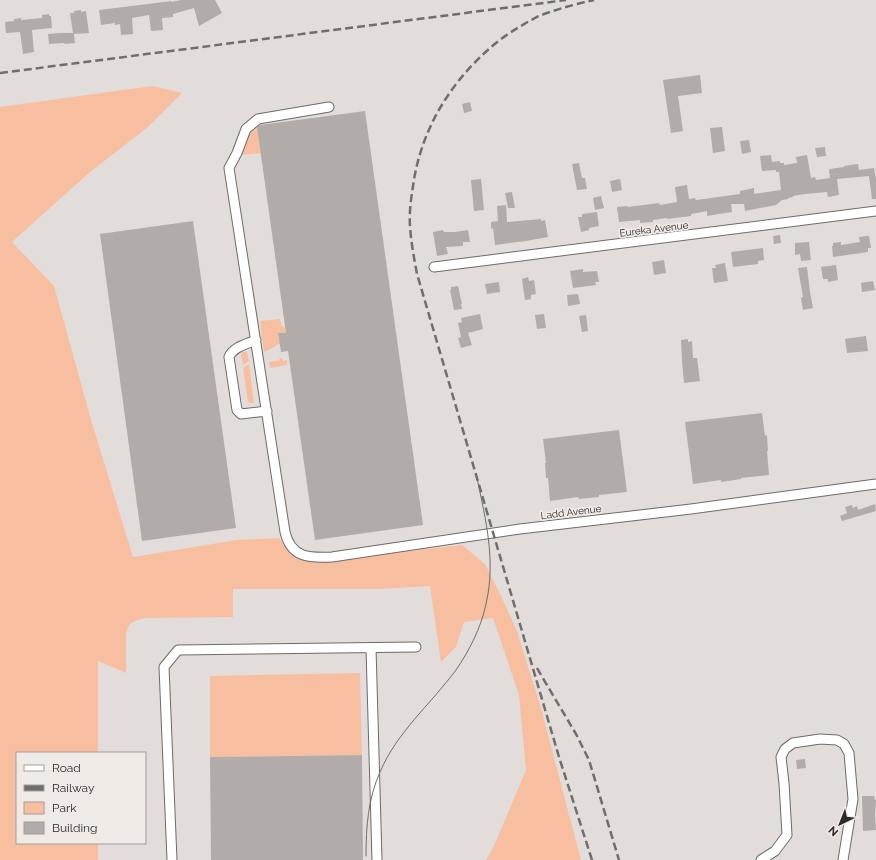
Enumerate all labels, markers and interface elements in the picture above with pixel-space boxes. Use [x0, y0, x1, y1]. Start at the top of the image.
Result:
street label: Eureka Avenue [619, 219, 689, 239]
street label: Ladd Avenue [540, 503, 602, 521]
legend [16, 752, 146, 844]
text: Road [52, 761, 81, 775]
text: Railway [52, 781, 95, 795]
text: Park [52, 801, 77, 815]
north arrow [820, 804, 860, 844]
text: Building [52, 821, 98, 835]
text: N [826, 823, 841, 839]

